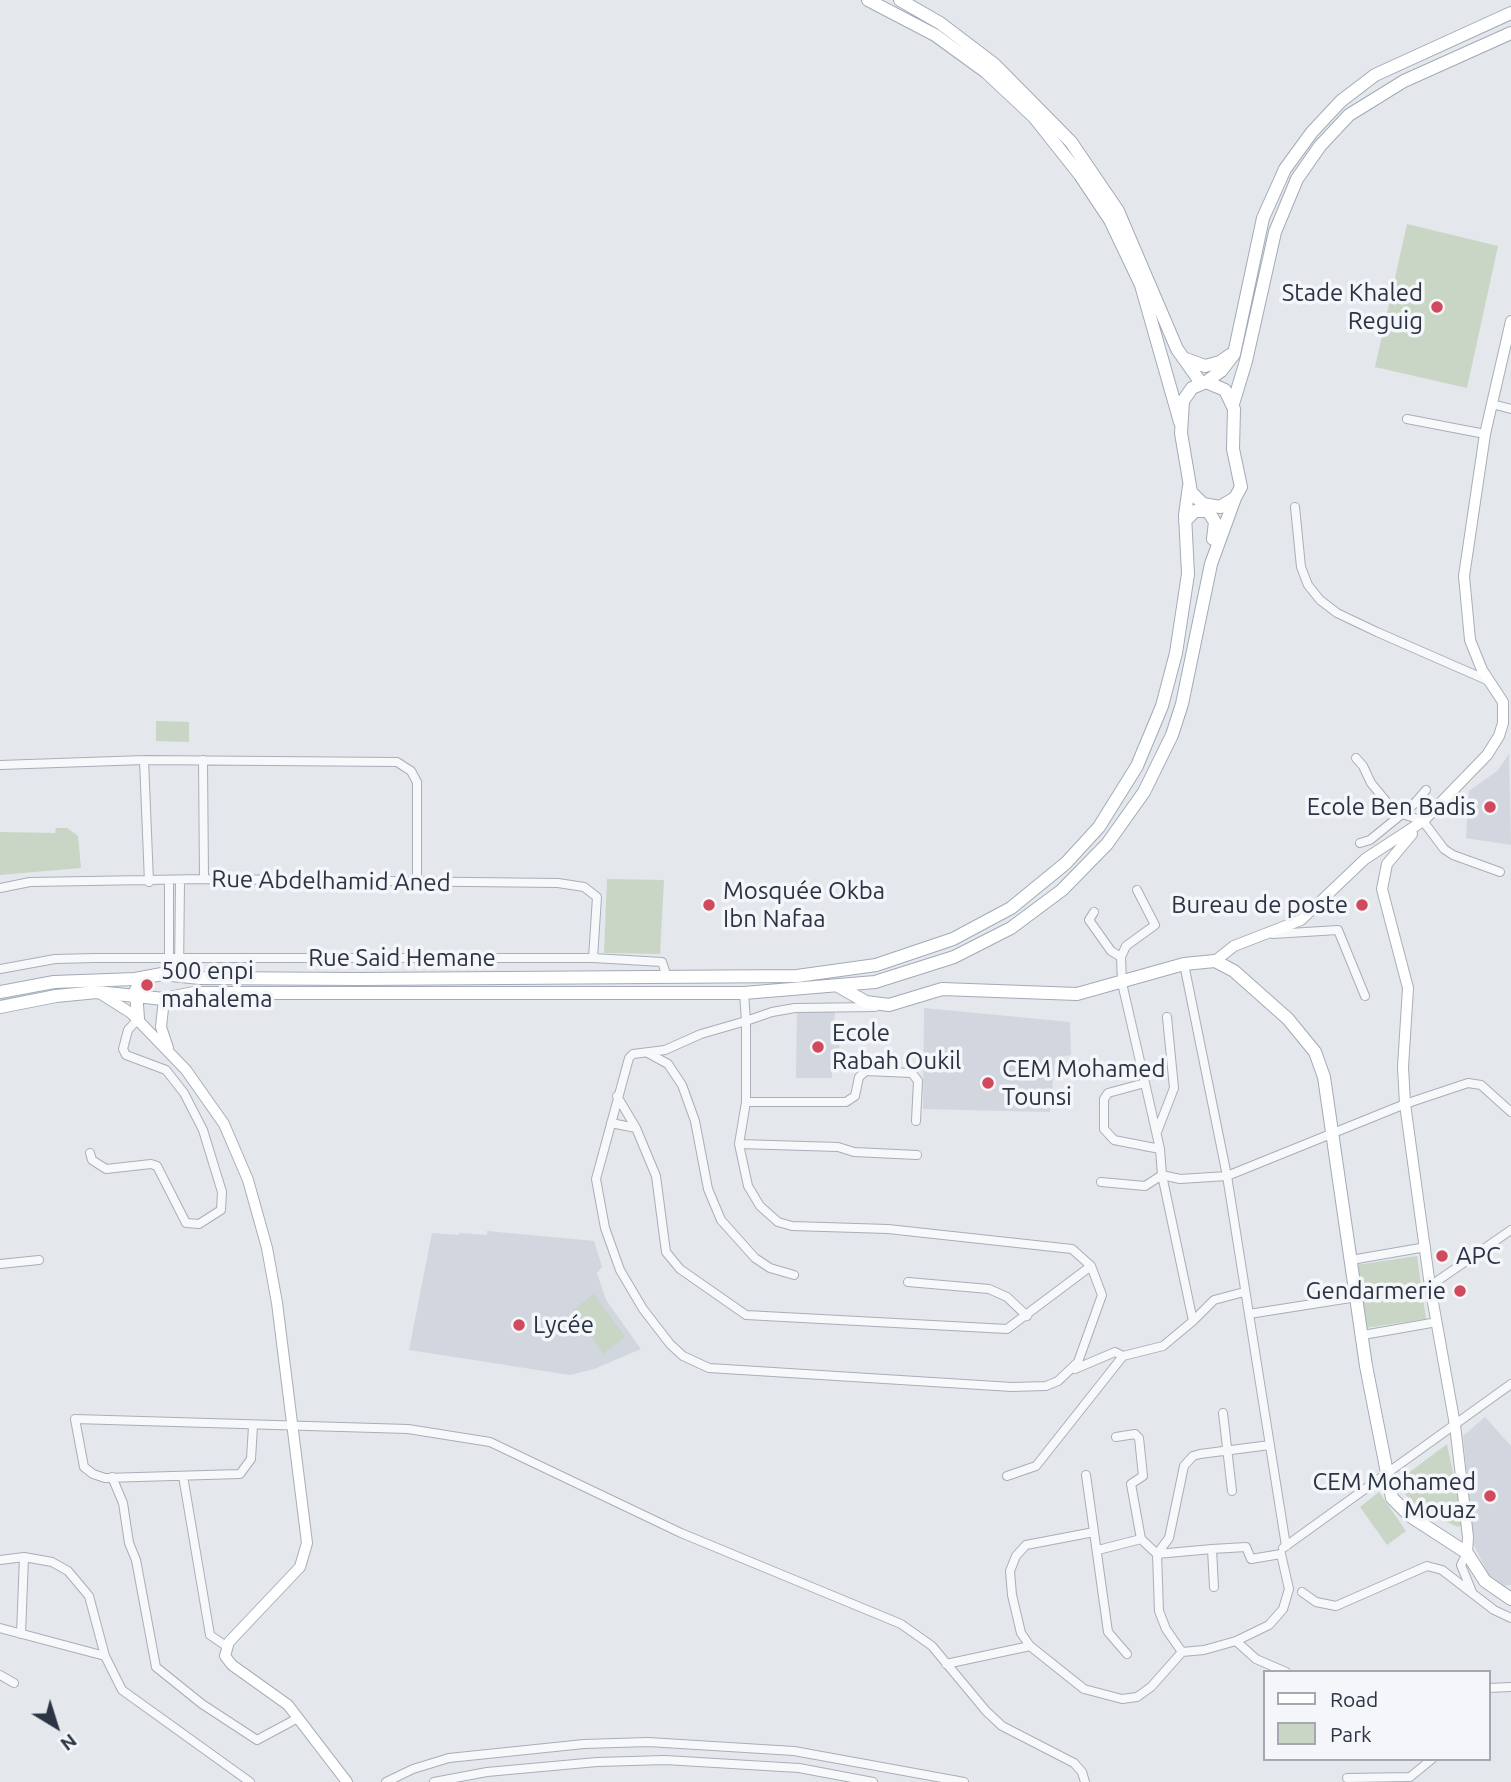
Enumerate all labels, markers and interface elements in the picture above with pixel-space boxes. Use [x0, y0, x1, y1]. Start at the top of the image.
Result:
place label: Stade Khaled Reguig [1282, 279, 1423, 335]
marker: Stade Khaled Reguig [1429, 299, 1445, 315]
place label: Ecole Ben Badis [1307, 793, 1476, 821]
marker: Ecole Ben Badis [1482, 799, 1498, 815]
street label: Rue Abdelhamid Aned [211, 865, 451, 897]
place label: Mosquée Okba Ibn Nafaa [723, 877, 885, 933]
place label: Bureau de poste [1171, 891, 1348, 919]
marker: Mosquée Okba Ibn Nafaa [701, 897, 717, 913]
marker: Bureau de poste [1354, 897, 1370, 913]
street label: Rue Said Hemane [308, 944, 496, 972]
place label: 500 enpi mahalema [161, 957, 273, 1013]
marker: 500 enpi mahalema [139, 977, 155, 993]
place label: Ecole Rabah Oukil [832, 1019, 961, 1075]
marker: Ecole Rabah Oukil [810, 1039, 826, 1055]
place label: CEM Mohamed Tounsi [1002, 1055, 1165, 1111]
marker: CEM Mohamed Tounsi [980, 1075, 996, 1091]
place label: APC [1456, 1242, 1501, 1270]
marker: APC [1434, 1248, 1450, 1264]
place label: Gendarmerie [1306, 1277, 1446, 1305]
marker: Gendarmerie [1452, 1283, 1468, 1299]
place label: Lycée [533, 1311, 594, 1339]
marker: Lycée [511, 1317, 527, 1333]
place label: CEM Mohamed Mouaz [1313, 1468, 1476, 1524]
marker: CEM Mohamed Mouaz [1482, 1488, 1498, 1504]
legend [1262, 1670, 1490, 1761]
text: Road [1330, 1687, 1378, 1711]
north arrow [21, 1691, 91, 1761]
text: Park [1330, 1722, 1372, 1746]
text: N [57, 1730, 81, 1756]

